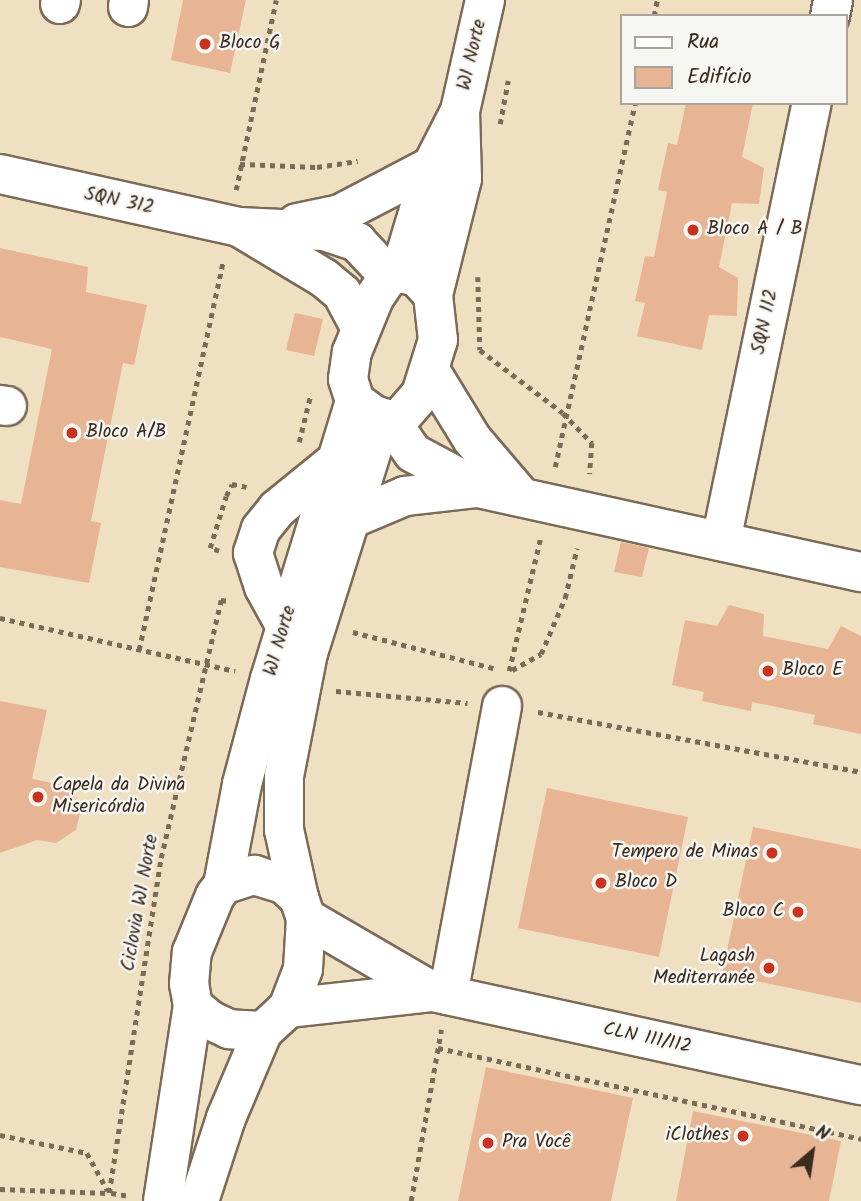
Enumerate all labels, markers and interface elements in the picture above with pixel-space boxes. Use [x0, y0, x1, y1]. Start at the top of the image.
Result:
legend [620, 14, 847, 105]
street label: W1 Norte [454, 17, 492, 93]
text: Rua [687, 26, 719, 59]
place label: Bloco G [219, 33, 281, 55]
marker: Bloco G [197, 36, 213, 52]
text: Edifício [687, 61, 752, 94]
street label: SQN 312 [82, 184, 156, 220]
place label: Bloco A / B [707, 219, 803, 241]
marker: Bloco A / B [685, 222, 701, 238]
street label: SQN 112 [748, 287, 784, 357]
place label: Bloco A/B [86, 422, 166, 444]
marker: Bloco A/B [64, 425, 80, 441]
street label: W1 Norte [260, 603, 302, 679]
place label: Bloco E [782, 660, 843, 682]
marker: Bloco E [760, 663, 776, 679]
place label: Capela da Divina Misericórdia [52, 775, 185, 819]
marker: Capela da Divina Misericórdia [30, 789, 46, 805]
street label: Ciclovia W1 Norte [118, 833, 164, 973]
place label: Tempero de Minas [612, 842, 758, 864]
marker: Tempero de Minas [764, 845, 780, 861]
place label: Bloco D [615, 872, 677, 894]
marker: Bloco D [593, 875, 609, 891]
place label: Bloco C [723, 901, 784, 923]
marker: Bloco C [790, 904, 806, 920]
place label: Lagash Mediterranée [653, 946, 755, 990]
marker: Lagash Mediterranée [761, 960, 777, 976]
street label: CLN 111/112 [601, 1019, 693, 1059]
north arrow [777, 1117, 847, 1187]
text: N [810, 1118, 835, 1150]
place label: iClothes [666, 1125, 729, 1147]
marker: iClothes [735, 1128, 751, 1144]
place label: Pra Você [502, 1132, 571, 1154]
marker: Pra Você [480, 1135, 496, 1151]

